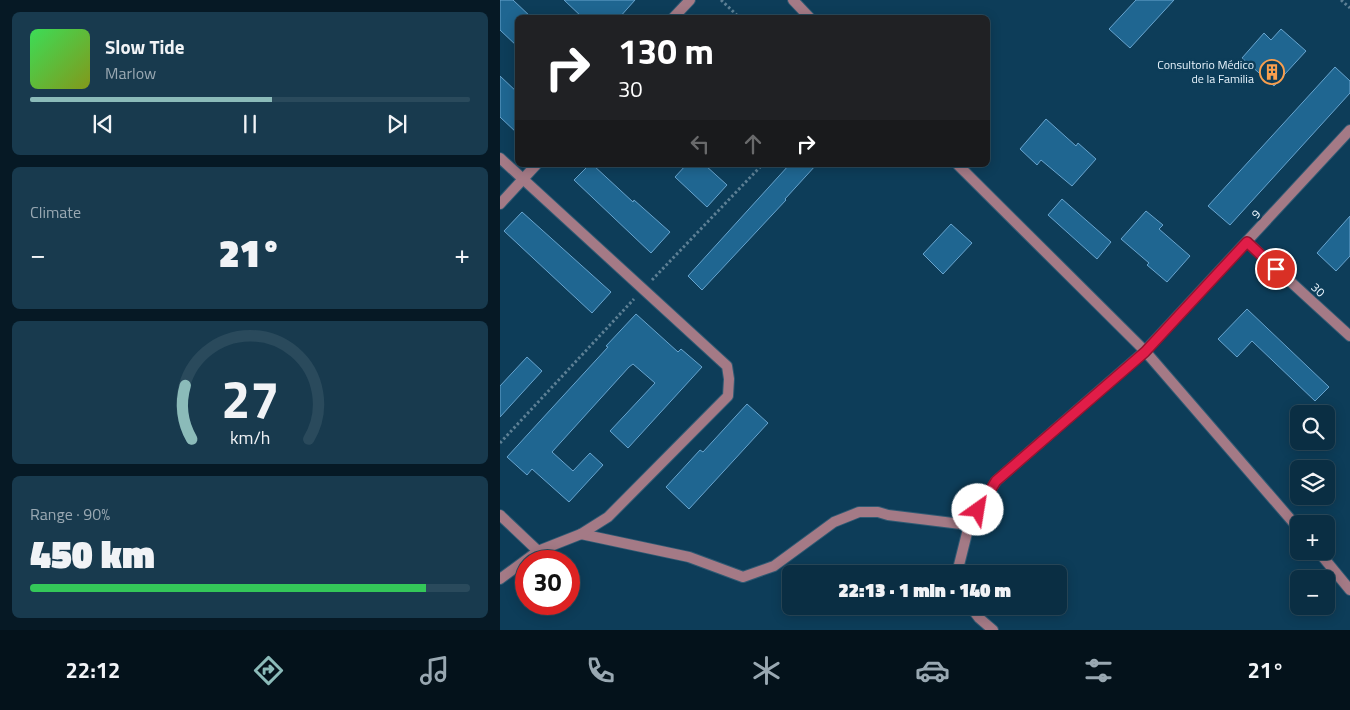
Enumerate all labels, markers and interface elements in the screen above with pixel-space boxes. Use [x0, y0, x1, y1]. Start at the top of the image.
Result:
text: 130 m [618, 24, 714, 78]
text: Slow Tide [105, 32, 184, 61]
icon: right [535, 35, 600, 100]
place label: Consultorio Médico de la Familia [1157, 55, 1254, 88]
building icon: Consultorio Médico de la Familia [1259, 59, 1285, 85]
text: Marlow [105, 61, 156, 85]
text: 30 [618, 72, 643, 106]
icon: previous [89, 110, 117, 138]
icon: pause [236, 110, 264, 138]
icon: next [383, 110, 411, 138]
icon: left [686, 130, 714, 158]
icon: ahead [739, 130, 767, 158]
icon: right [792, 130, 820, 158]
text: Climate [30, 200, 81, 224]
street label: 9 [1246, 205, 1265, 223]
text: 21° [219, 224, 281, 282]
text: − [30, 232, 46, 275]
text: + [454, 232, 470, 275]
pin [1255, 248, 1297, 290]
icon: arrive [1262, 255, 1290, 283]
street label: 30 [1307, 278, 1330, 301]
text: 27 [221, 359, 279, 438]
map controls [1290, 405, 1335, 615]
button: search [1290, 405, 1335, 450]
text: km/h [230, 424, 270, 451]
button: layers [1290, 460, 1335, 505]
position arrow [951, 483, 1003, 535]
text: Range · 90% [30, 502, 110, 526]
button: + [1290, 515, 1335, 560]
text: 450 km [30, 525, 155, 583]
speed limit sign: 30 [515, 550, 580, 615]
button: − [1290, 570, 1335, 615]
text: 22:13 · 1 min · 140 m [838, 575, 1011, 604]
text: 22:12 [66, 653, 120, 687]
icon: directions [251, 653, 286, 688]
icon: music [417, 653, 452, 688]
icon: phone [583, 653, 618, 688]
icon: climate [749, 653, 784, 688]
icon: car [915, 653, 950, 688]
icon: filters [1081, 653, 1116, 688]
text: 21° [1247, 653, 1284, 687]

